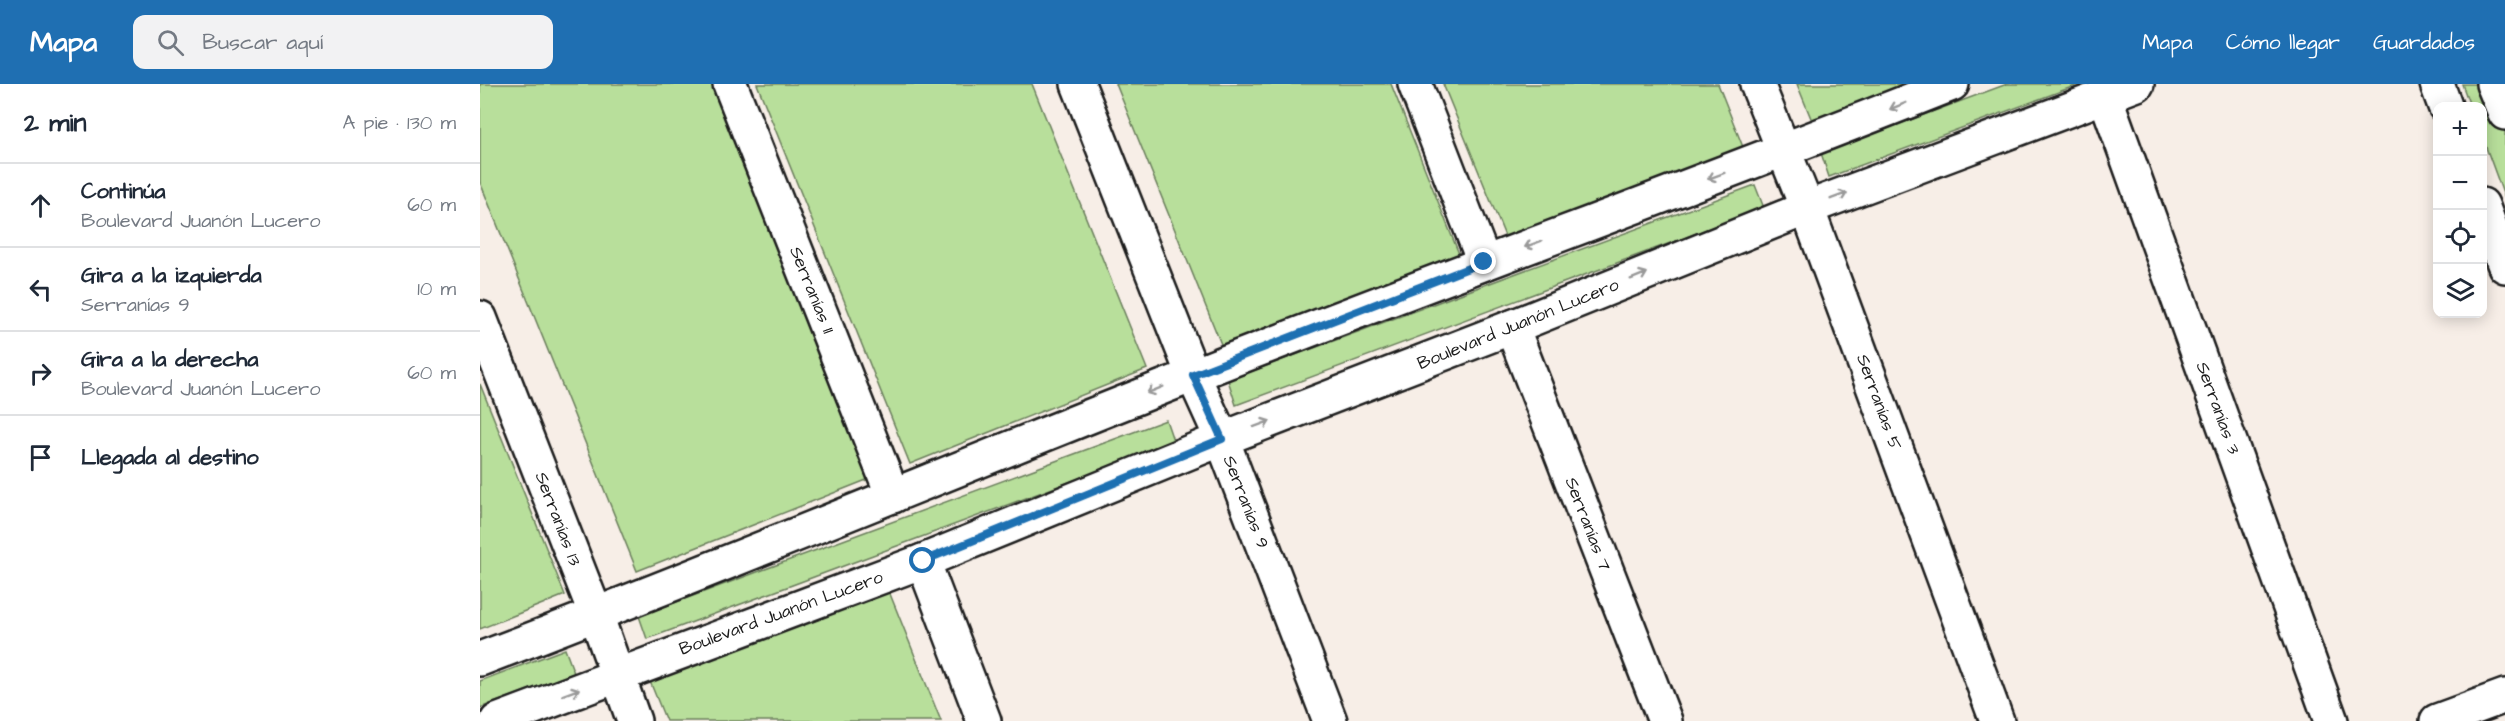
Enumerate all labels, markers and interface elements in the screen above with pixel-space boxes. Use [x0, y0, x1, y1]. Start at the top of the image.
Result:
search box [133, 15, 553, 69]
text: Mapa [30, 23, 97, 62]
icon: search [154, 26, 187, 59]
text: Buscar aquí [202, 27, 323, 58]
text: Mapa [2142, 28, 2193, 57]
text: Cómo llegar [2226, 28, 2340, 57]
text: Guardados [2373, 28, 2475, 57]
one-way arrow [1889, 101, 1907, 112]
map controls [2433, 102, 2487, 318]
button: + [2433, 102, 2487, 156]
text: 2 min [24, 105, 86, 141]
text: A pie · 130 m [342, 109, 456, 137]
button: − [2433, 156, 2487, 210]
one-way arrow [1707, 171, 1726, 182]
text: Continúa [81, 176, 166, 207]
icon: ahead [24, 189, 57, 222]
one-way arrow [1829, 190, 1848, 201]
text: 60 m [407, 191, 456, 219]
text: Boulevard Juanón Lucero [81, 207, 320, 235]
button: locate [2433, 210, 2487, 264]
one-way arrow [1524, 239, 1543, 250]
street label: Serranías 11 [783, 243, 841, 337]
route end [1470, 248, 1496, 274]
text: Gira a la izquierda [81, 260, 262, 291]
button: layers [2433, 264, 2487, 318]
one-way arrow [1629, 270, 1647, 281]
street label: Boulevard Juanón Lucero [1413, 272, 1623, 376]
icon: left [24, 273, 57, 306]
text: 10 m [417, 275, 456, 303]
text: Serranías 9 [81, 291, 190, 319]
text: Gira a la derecha [81, 344, 258, 375]
street label: Serranías 5 [1850, 351, 1908, 454]
icon: right [24, 357, 57, 390]
street label: Serranías 3 [2190, 358, 2246, 458]
text: 60 m [407, 359, 456, 387]
text: Boulevard Juanón Lucero [81, 375, 320, 403]
one-way arrow [1147, 385, 1165, 396]
one-way arrow [1252, 418, 1270, 429]
icon: arrive [24, 441, 57, 474]
text: Llegada al destino [81, 442, 259, 473]
street label: Serranías 9 [1217, 452, 1275, 552]
street label: Serranías 13 [529, 468, 587, 570]
street label: Serranías 7 [1559, 474, 1617, 574]
route start [909, 547, 935, 573]
street label: Boulevard Juanón Lucero [676, 564, 886, 662]
one-way arrow [561, 686, 580, 697]

